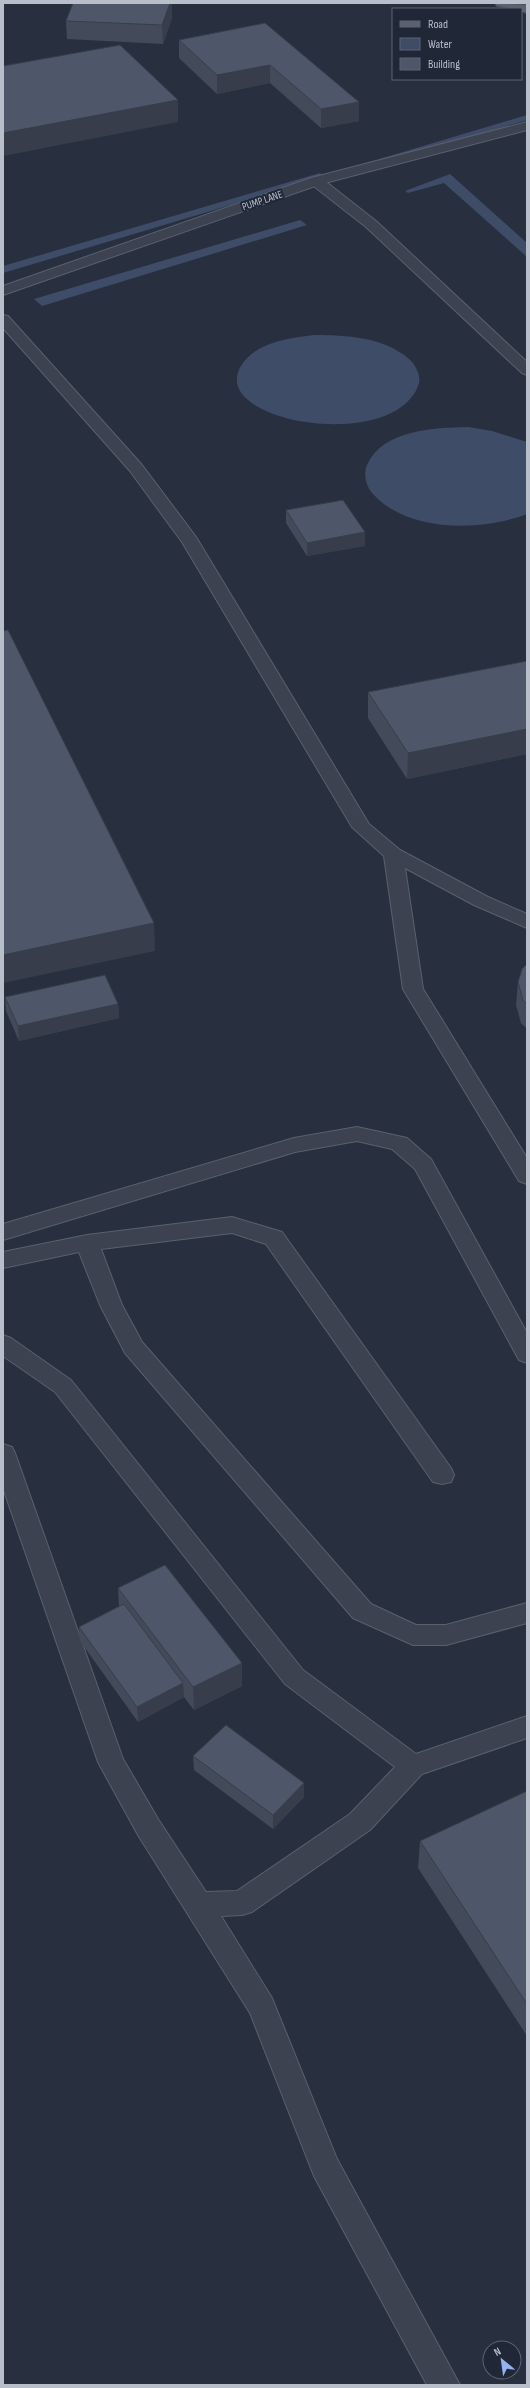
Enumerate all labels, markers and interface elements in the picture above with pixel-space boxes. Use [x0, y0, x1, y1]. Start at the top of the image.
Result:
legend [392, 8, 522, 80]
text: Road [428, 17, 448, 32]
text: Water [428, 37, 452, 52]
text: Building [428, 57, 460, 72]
street label: PUMP LANE [240, 187, 284, 213]
north arrow [482, 2340, 522, 2380]
text: N [492, 2345, 503, 2359]

